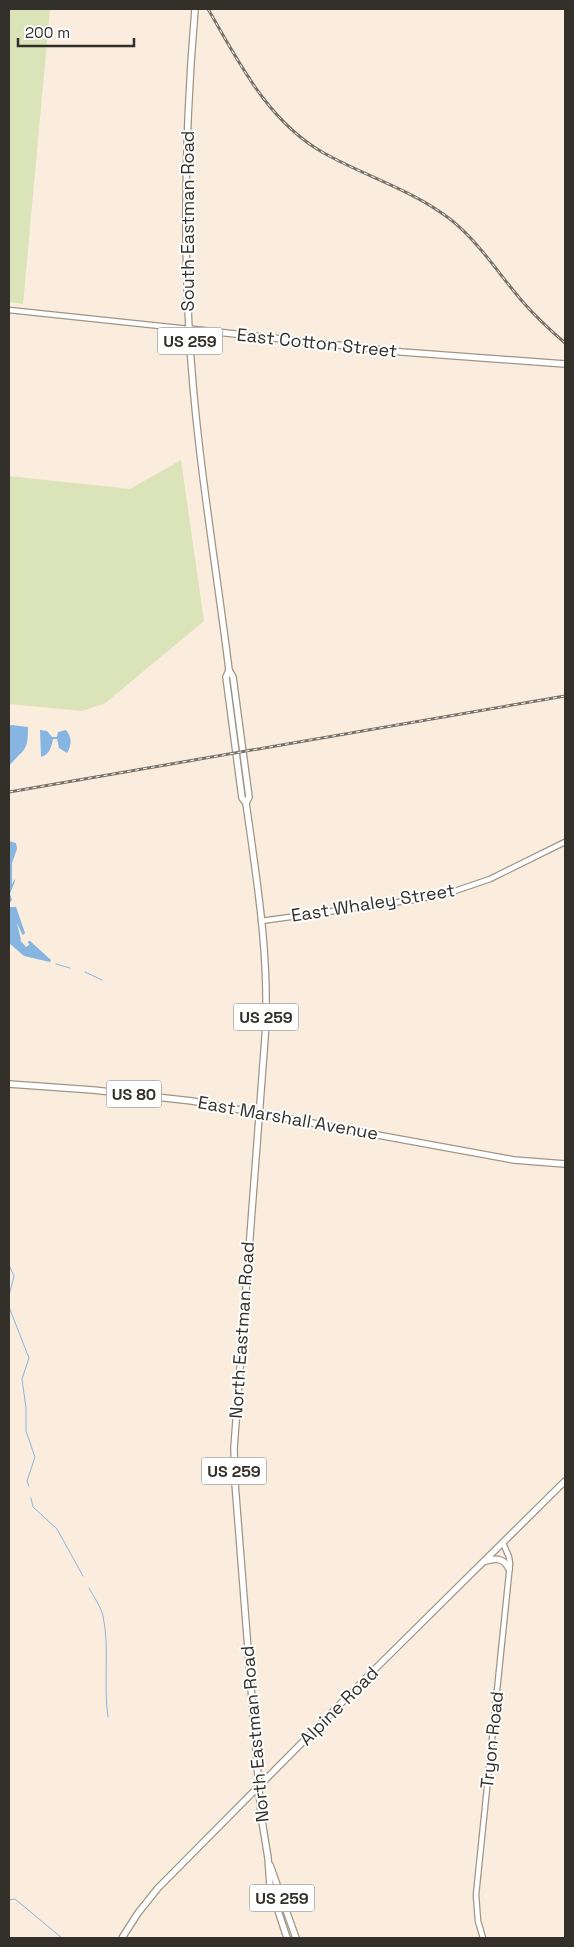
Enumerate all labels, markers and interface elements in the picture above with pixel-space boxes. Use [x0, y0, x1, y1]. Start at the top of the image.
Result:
scale bar [18, 15, 134, 47]
text: 200 m [25, 23, 70, 42]
street label: South Eastman Road [176, 131, 199, 311]
street label: East Cotton Street [236, 323, 398, 362]
road number: US 259 [158, 328, 222, 354]
street label: East Whaley Street [289, 878, 456, 927]
road number: US 259 [234, 1004, 298, 1030]
road number: US 80 [106, 1080, 162, 1108]
street label: East Marshall Avenue [196, 1090, 380, 1145]
street label: North Eastman Road [224, 1241, 259, 1419]
road number: US 259 [202, 1458, 266, 1484]
street label: North Eastman Road [235, 1645, 274, 1823]
street label: Alpine Road [294, 1661, 383, 1750]
street label: Tryon Road [475, 1690, 508, 1790]
road number: US 259 [250, 1885, 314, 1912]

